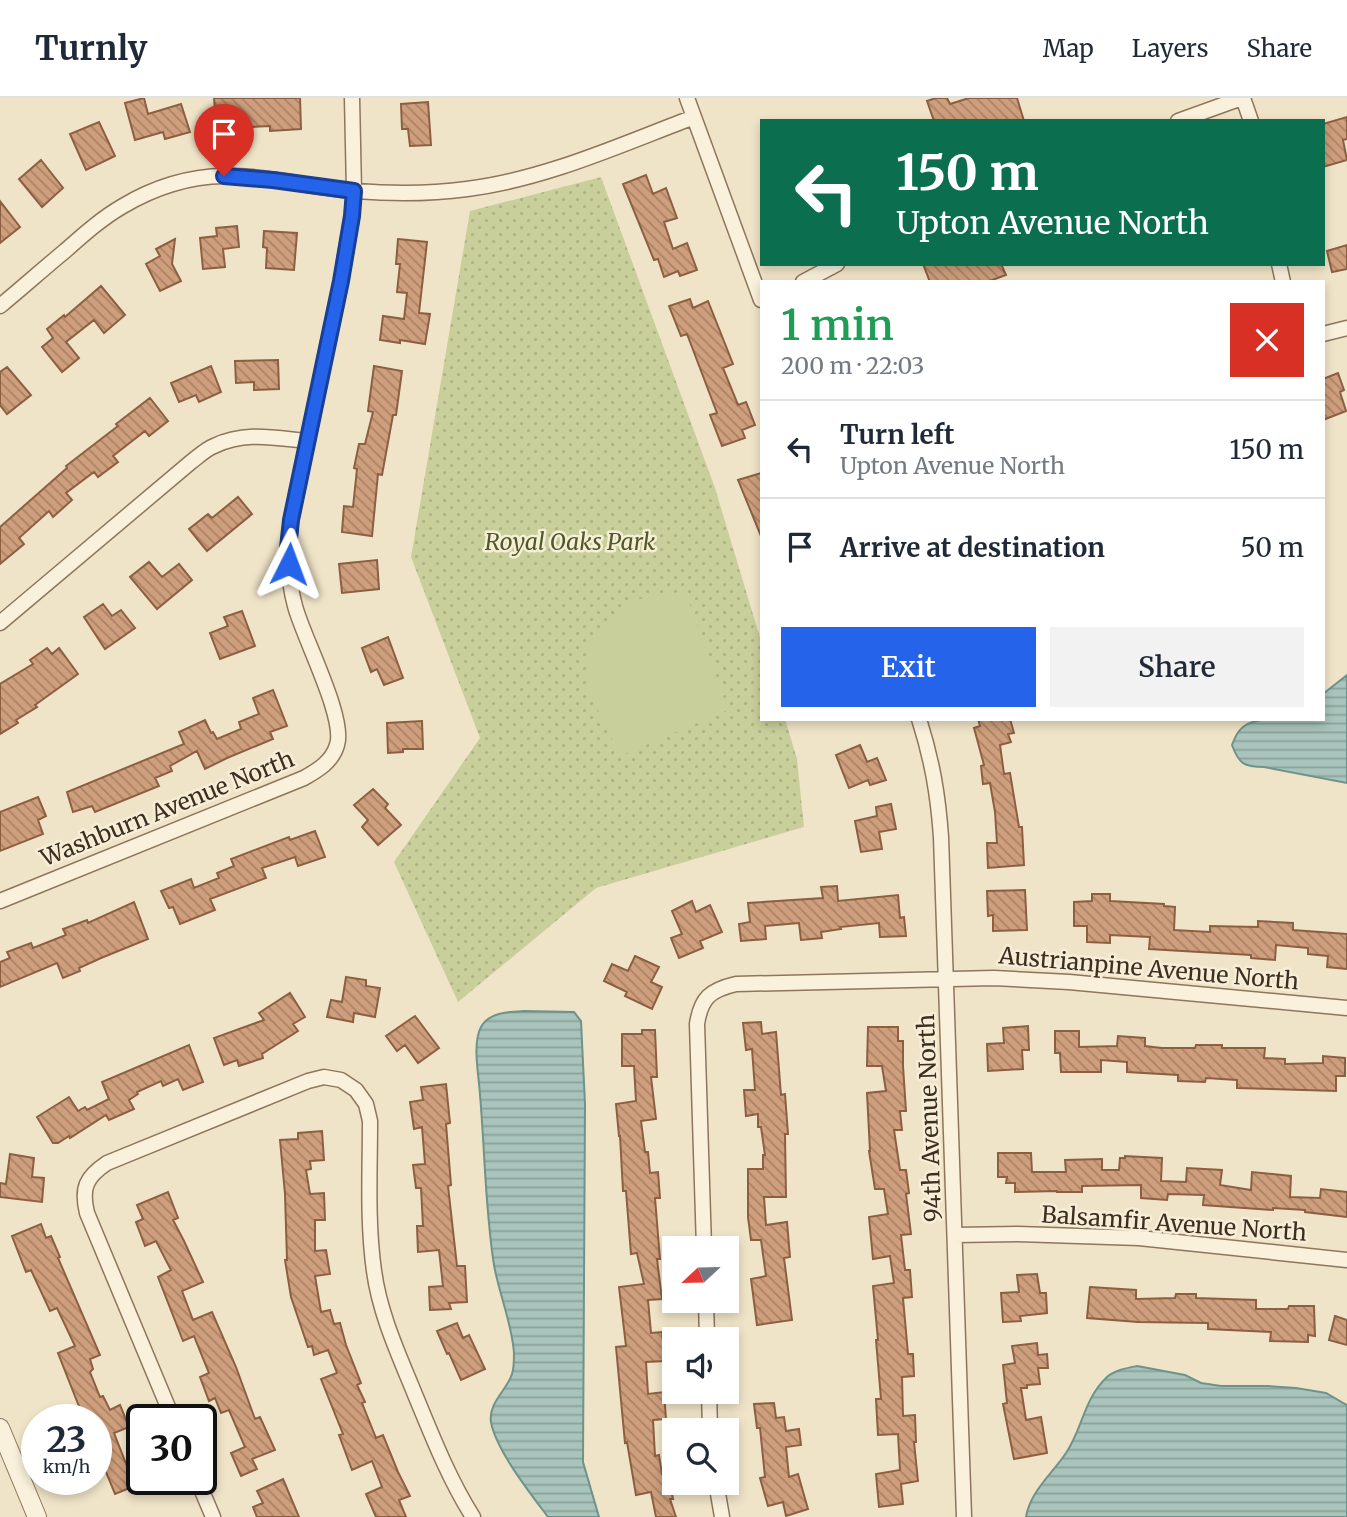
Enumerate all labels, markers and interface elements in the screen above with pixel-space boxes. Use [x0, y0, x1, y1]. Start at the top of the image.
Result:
text: Turnly [35, 28, 147, 69]
text: Map [1043, 33, 1094, 64]
text: Layers [1132, 33, 1208, 64]
text: Share [1246, 33, 1312, 64]
pin [194, 104, 254, 176]
icon: arrive [205, 115, 243, 153]
text: 150 m [896, 142, 1039, 203]
icon: left [781, 147, 872, 238]
text: Upton Avenue North [896, 203, 1209, 243]
text: 1 min [781, 299, 894, 351]
button: close [1230, 303, 1304, 377]
text: 200 m · 22:03 [781, 351, 925, 380]
text: Turn left [840, 418, 954, 451]
icon: left [781, 430, 819, 468]
text: 150 m [1230, 433, 1304, 466]
text: Upton Avenue North [840, 451, 1065, 480]
position arrow [252, 527, 326, 601]
park label: Royal Oaks Park [485, 527, 656, 556]
icon: arrive [781, 528, 819, 566]
text: Arrive at destination [840, 531, 1105, 564]
text: 50 m [1240, 531, 1304, 564]
button: Exit [781, 627, 1036, 707]
button: Share [1050, 627, 1304, 707]
street label: Washburn Avenue North [35, 744, 298, 873]
street label: Austrianpine Avenue North [997, 940, 1300, 996]
street label: 94th Avenue North [911, 1013, 947, 1223]
street label: Balsamfir Avenue North [1040, 1199, 1308, 1247]
north arrow [662, 1236, 738, 1312]
map controls [662, 1236, 739, 1495]
button: sound [662, 1327, 739, 1404]
speed limit sign: 30 [126, 1404, 217, 1495]
text: 23 [47, 1418, 86, 1462]
button: search [662, 1418, 739, 1495]
text: km/h [43, 1455, 90, 1478]

